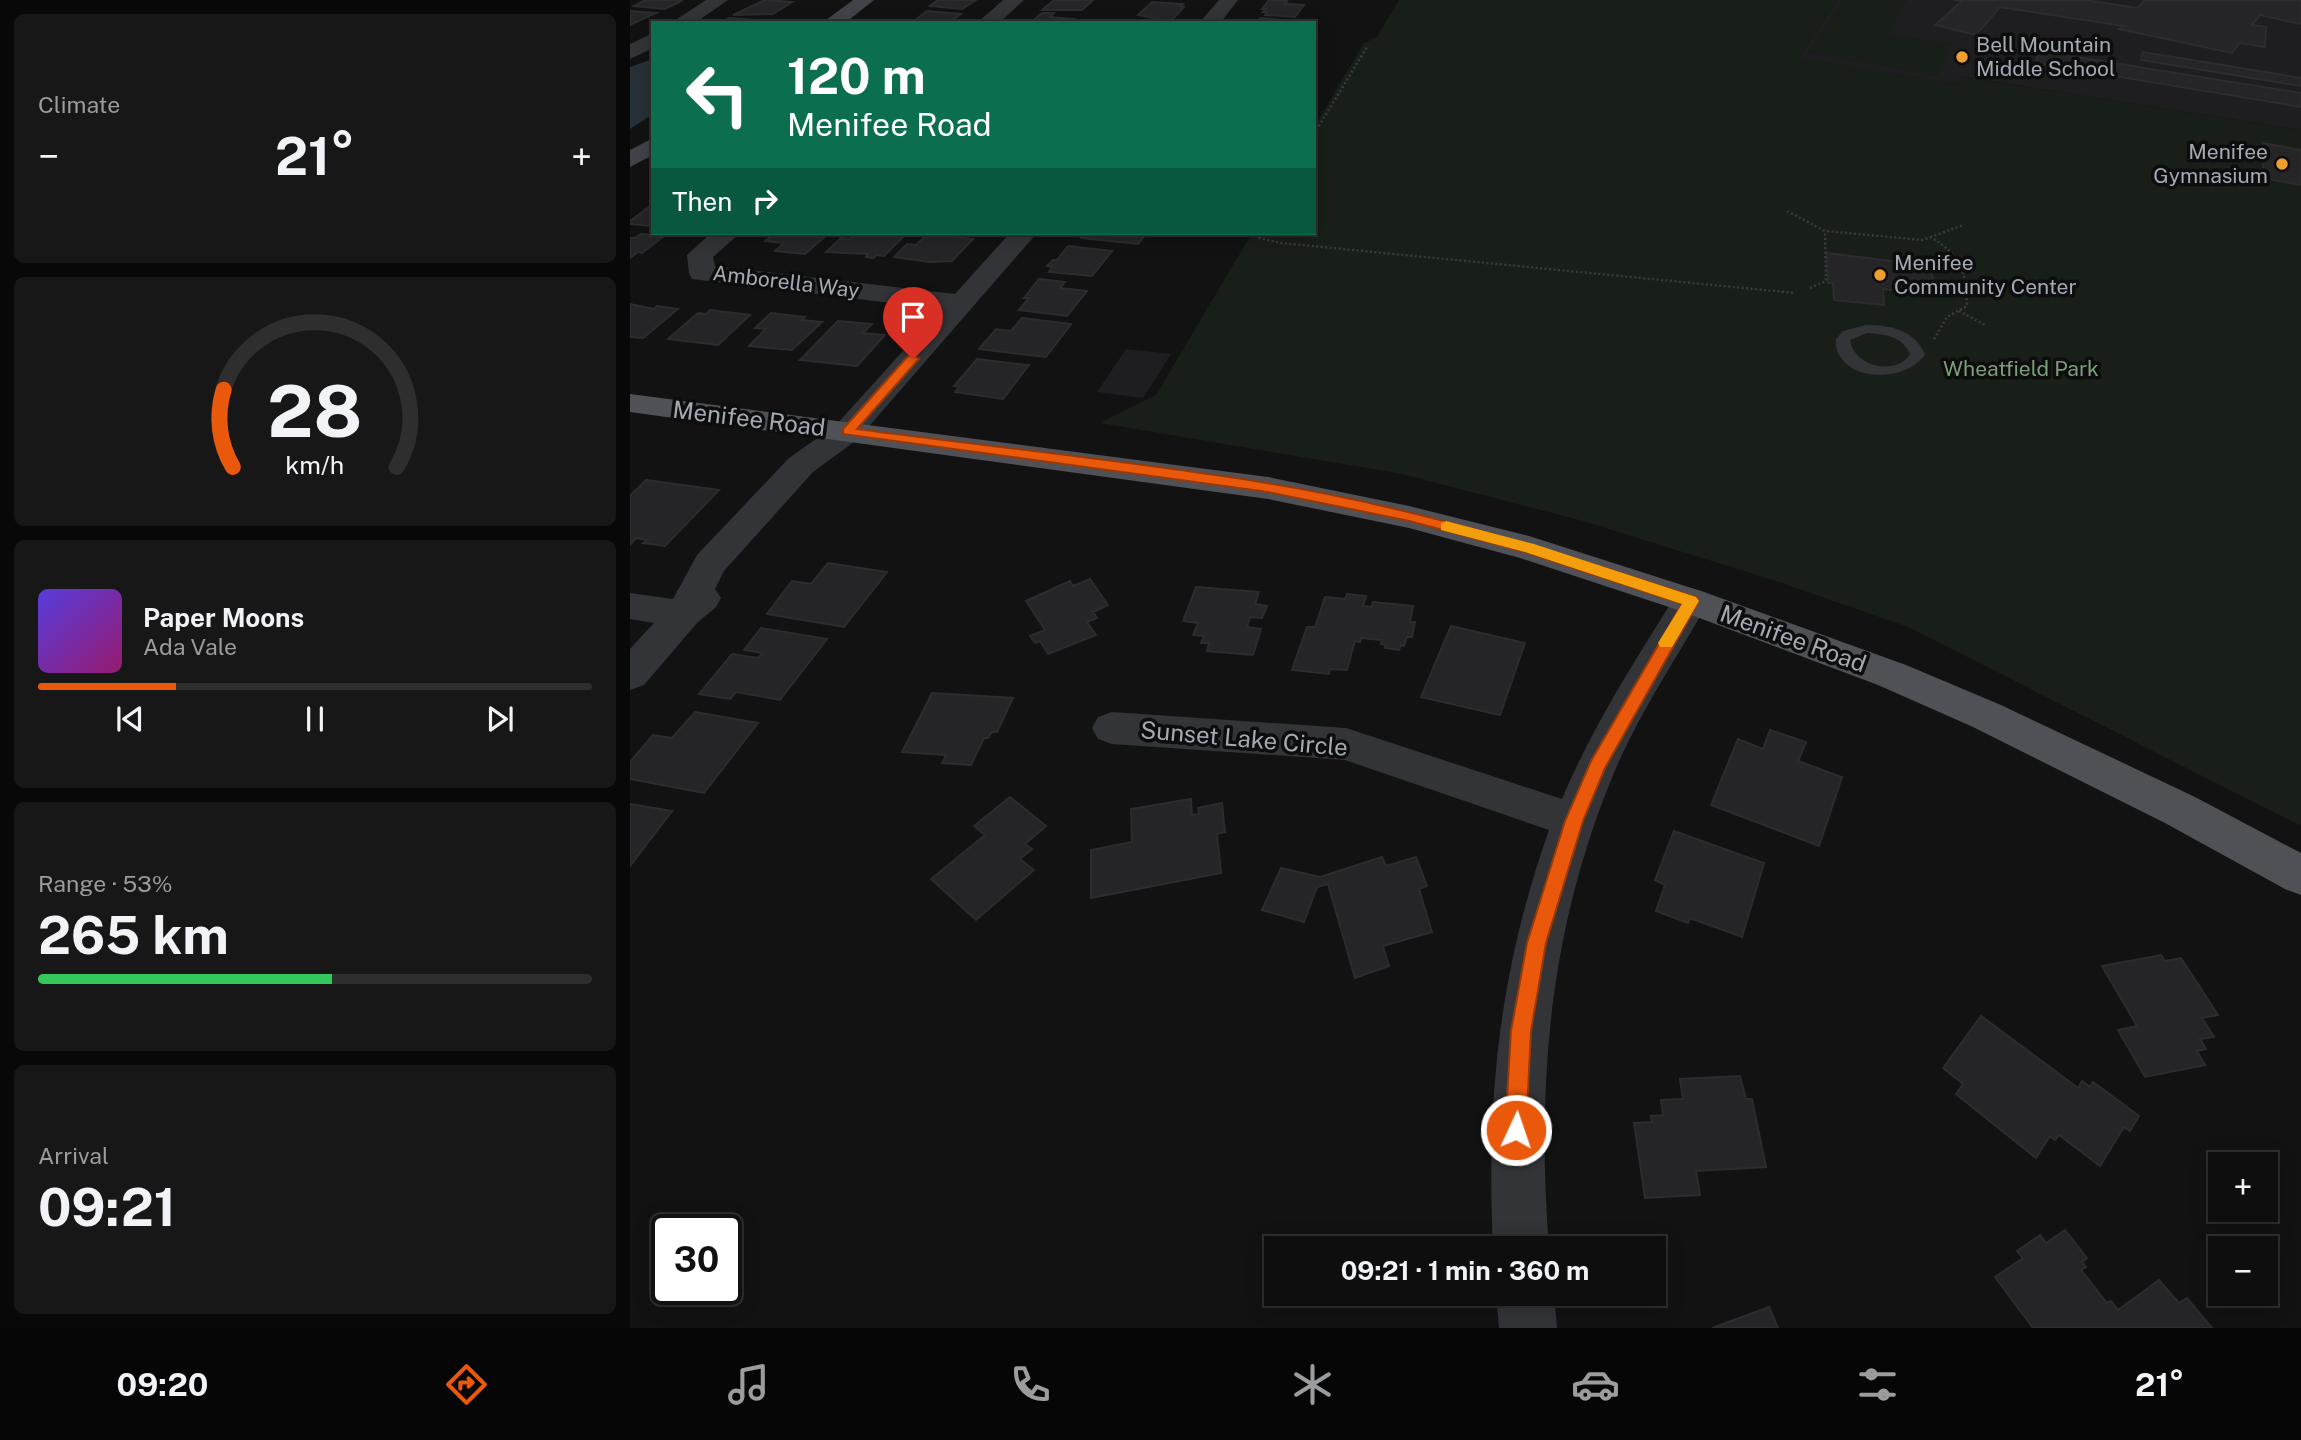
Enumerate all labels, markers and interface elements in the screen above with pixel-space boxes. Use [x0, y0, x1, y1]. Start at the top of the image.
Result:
place label: Bell Mountain Middle School [1976, 32, 2115, 81]
text: 120 m [787, 47, 926, 105]
icon: left [672, 49, 763, 140]
marker: Bell Mountain Middle School [1954, 49, 1970, 65]
text: Climate [38, 91, 120, 118]
text: Menifee Road [787, 106, 992, 143]
text: 21° [275, 126, 355, 187]
text: − [38, 134, 59, 179]
text: + [571, 134, 592, 179]
place label: Menifee Gymnasium [2153, 139, 2268, 188]
marker: Menifee Gymnasium [2274, 156, 2290, 172]
icon: right [746, 182, 784, 220]
text: Then [672, 186, 732, 217]
place label: Menifee Community Center [1894, 250, 2077, 299]
street label: Amborella Way [711, 260, 861, 303]
marker: Menifee Community Center [1872, 267, 1888, 283]
pin [883, 287, 943, 359]
icon: arrive [894, 298, 932, 336]
park label: Wheatfield Park [1943, 356, 2099, 381]
text: 28 [267, 369, 363, 454]
street label: Menifee Road [671, 395, 827, 441]
text: km/h [286, 450, 344, 480]
street label: Menifee Road [1716, 599, 1870, 677]
text: Paper Moons [143, 602, 304, 633]
text: Ada Vale [143, 633, 237, 660]
icon: previous [111, 700, 149, 738]
icon: pause [296, 700, 334, 738]
icon: next [481, 700, 519, 738]
street label: Sunset Lake Circle [1139, 715, 1349, 761]
text: Range · 53% [38, 870, 172, 897]
text: 265 km [38, 905, 229, 966]
position arrow [1479, 1093, 1553, 1167]
text: Arrival [38, 1142, 109, 1169]
map controls [2208, 1152, 2278, 1306]
button: + [2208, 1152, 2278, 1222]
text: 09:21 [38, 1177, 176, 1238]
speed limit sign: 30 [651, 1214, 742, 1305]
button: − [2208, 1236, 2278, 1306]
text: 09:21 · 1 min · 360 m [1341, 1255, 1589, 1286]
icon: directions [442, 1360, 491, 1409]
icon: music [724, 1360, 773, 1409]
icon: phone [1006, 1360, 1055, 1409]
icon: climate [1288, 1360, 1337, 1409]
icon: car [1571, 1360, 1620, 1409]
icon: filters [1853, 1360, 1902, 1409]
text: 09:20 [117, 1366, 208, 1403]
text: 21° [2135, 1366, 2184, 1403]

